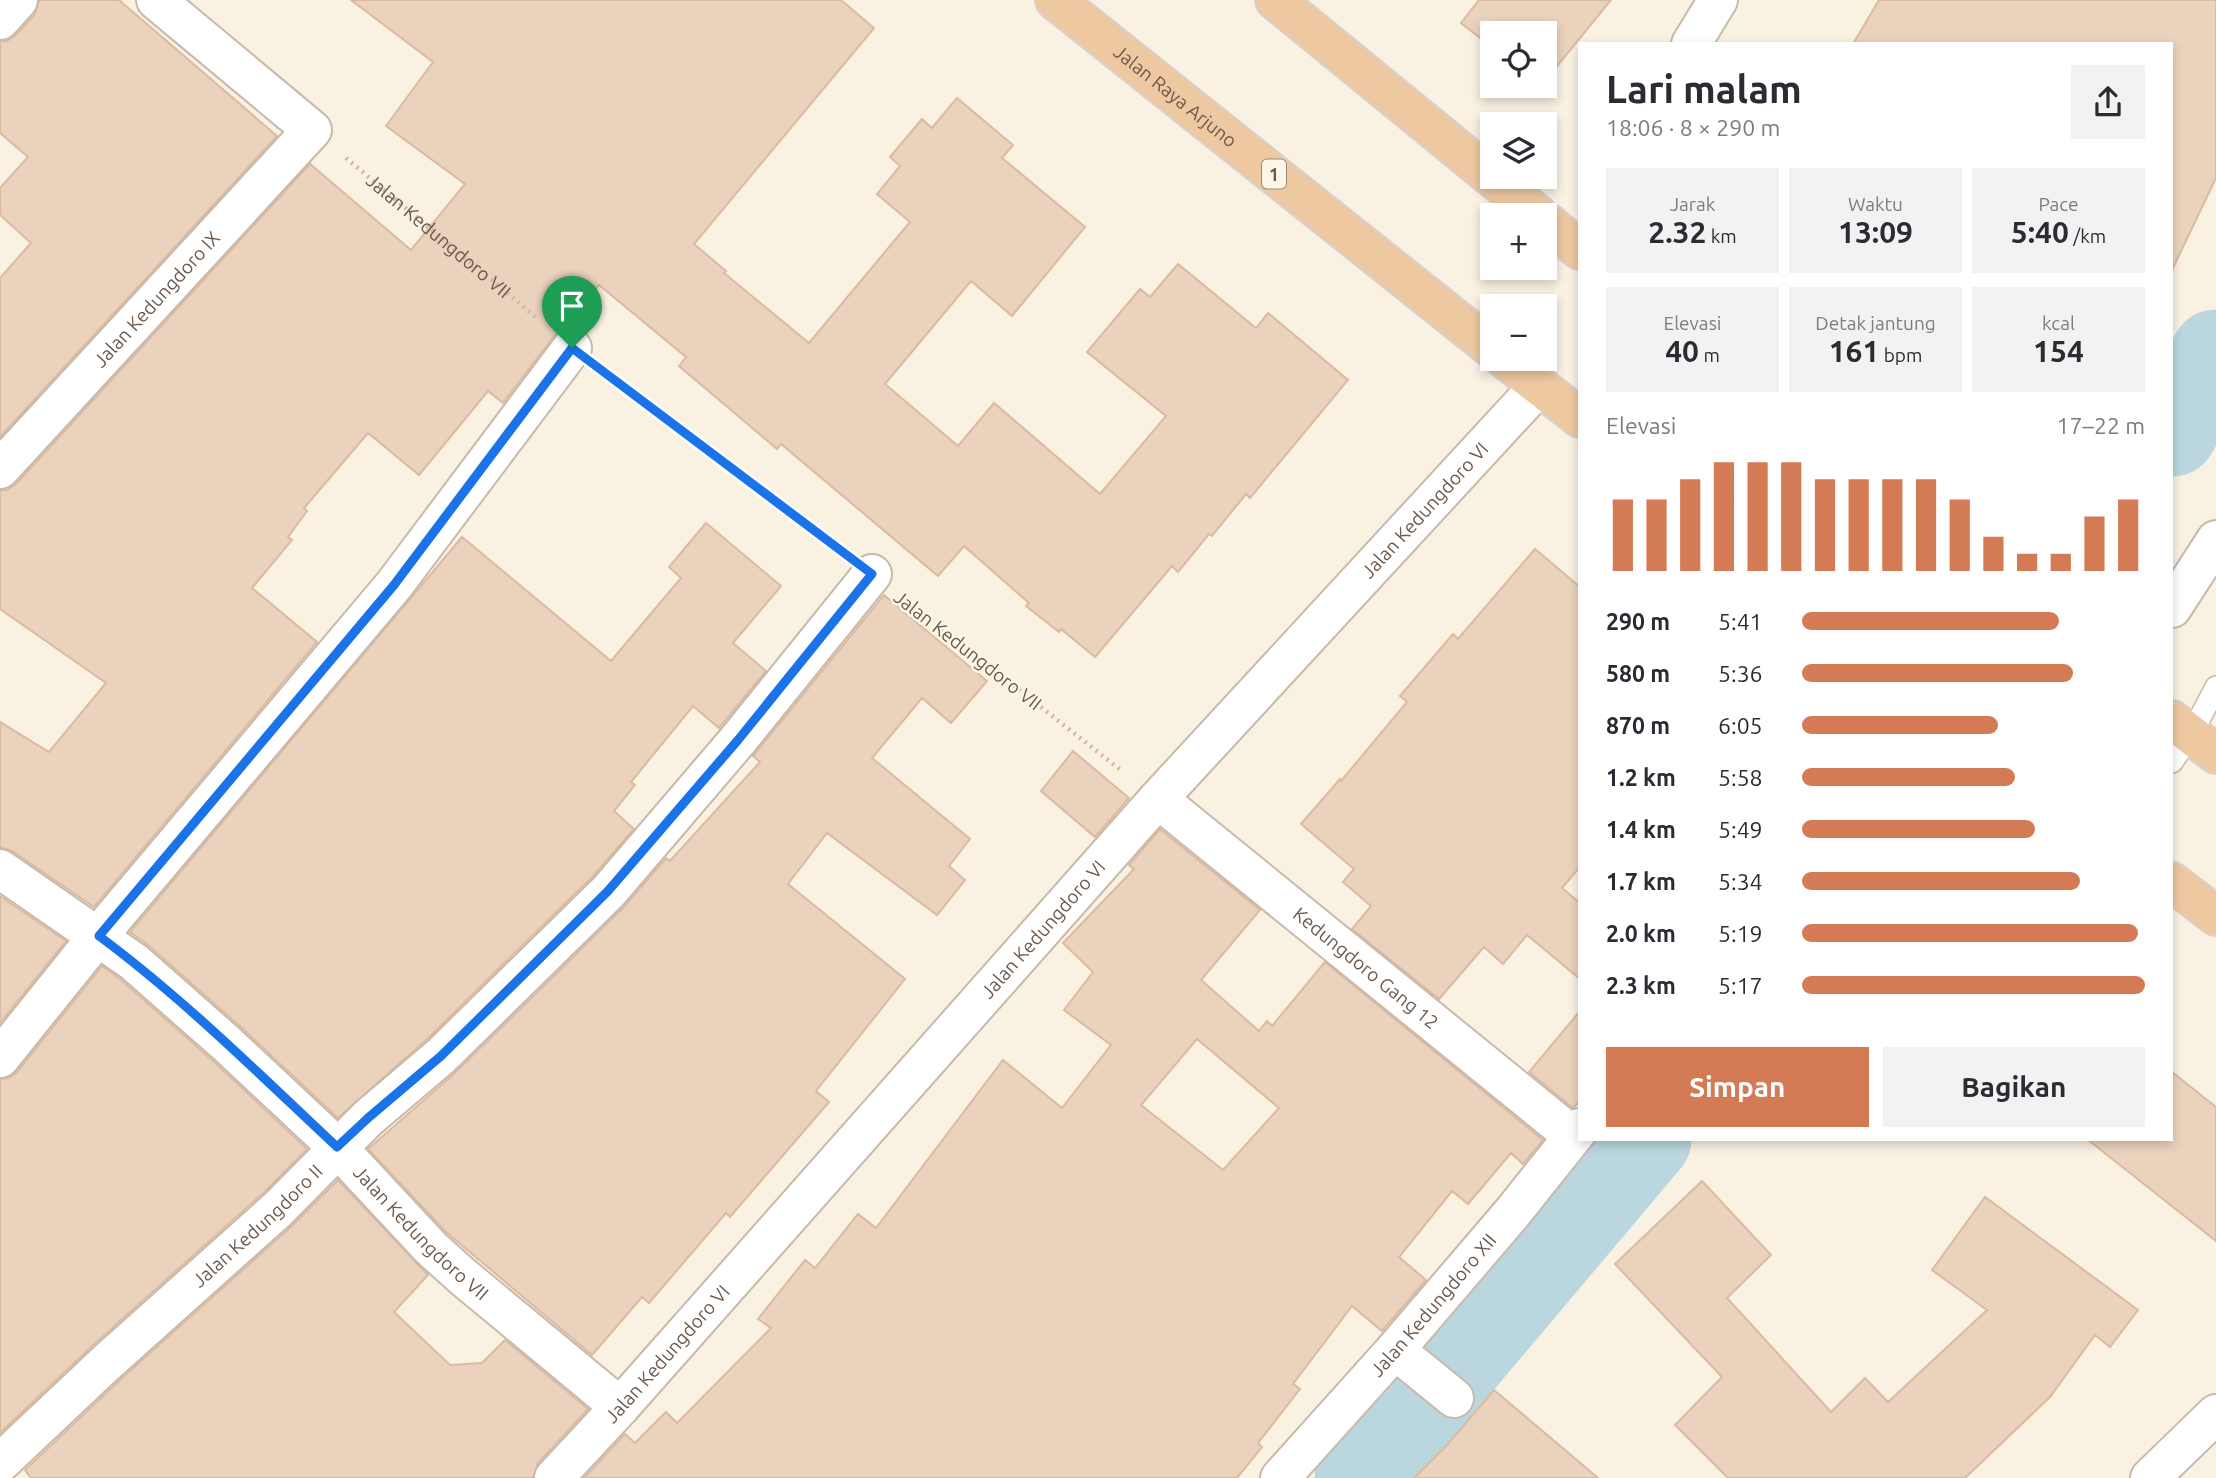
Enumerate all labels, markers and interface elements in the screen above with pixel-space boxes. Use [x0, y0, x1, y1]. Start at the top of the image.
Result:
map controls [1480, 21, 1557, 371]
button: locate [1480, 21, 1557, 98]
street label: Jalan Raya Arjuno [1110, 40, 1241, 152]
button: share [2071, 65, 2145, 139]
text: Lari malam [1606, 68, 1802, 110]
button: layers [1480, 112, 1557, 189]
text: 18:06 · 8 × 290 m [1606, 115, 1780, 140]
road number: 1 [1262, 160, 1286, 188]
street label: Jalan Kedungdoro VII [362, 169, 515, 302]
text: Jarak [1670, 193, 1715, 215]
text: Waktu [1848, 193, 1903, 215]
text: Pace [2038, 193, 2079, 215]
button: + [1480, 203, 1557, 280]
text: 2.32 [1648, 215, 1706, 249]
text: 13:09 [1838, 215, 1913, 249]
text: 5:40 [2011, 215, 2069, 249]
text: km [1706, 225, 1737, 247]
text: /km [2069, 225, 2106, 247]
street label: Jalan Kedungdoro IX [89, 227, 224, 371]
pin [542, 276, 602, 348]
icon: arrive [553, 287, 591, 325]
button: − [1480, 294, 1557, 371]
text: Elevasi [1663, 312, 1722, 334]
text: Detak jantung [1815, 312, 1936, 334]
text: kcal [2042, 312, 2075, 334]
text: 40 [1665, 334, 1699, 368]
text: 161 [1829, 334, 1879, 368]
text: 154 [2033, 334, 2084, 368]
text: m [1699, 344, 1720, 366]
text: bpm [1879, 344, 1922, 366]
text: Elevasi [1606, 413, 1676, 438]
text: 17–22 m [2057, 413, 2145, 438]
street label: Jalan Kedungdoro VI [1357, 438, 1493, 582]
street label: Jalan Kedungdoro VII [890, 586, 1046, 714]
text: 290 m [1606, 609, 1670, 634]
text: 5:41 [1718, 609, 1763, 634]
text: 580 m [1606, 661, 1670, 686]
text: 5:36 [1718, 661, 1763, 686]
text: 870 m [1606, 713, 1670, 738]
text: 6:05 [1718, 713, 1763, 738]
text: 1.2 km [1606, 765, 1676, 790]
text: 5:58 [1718, 765, 1763, 790]
text: 1.4 km [1606, 817, 1676, 842]
text: 5:49 [1718, 817, 1763, 842]
street label: Jalan Kedungdoro VI [976, 856, 1110, 1003]
text: 1.7 km [1606, 869, 1676, 894]
text: 5:34 [1718, 869, 1763, 894]
street label: Kedungdoro Gang 12 [1289, 903, 1443, 1033]
text: 2.0 km [1606, 921, 1676, 946]
text: 5:19 [1718, 921, 1763, 946]
text: 2.3 km [1606, 973, 1676, 998]
text: 5:17 [1718, 973, 1763, 998]
button: Simpan [1606, 1047, 1869, 1127]
button: Bagikan [1883, 1047, 2145, 1127]
street label: Jalan Kedungdoro II [188, 1160, 327, 1291]
street label: Jalan Kedungdoro VII [349, 1161, 493, 1304]
street label: Jalan Kedungdoro XII [1366, 1229, 1501, 1381]
street label: Jalan Kedungdoro VI [600, 1280, 734, 1427]

